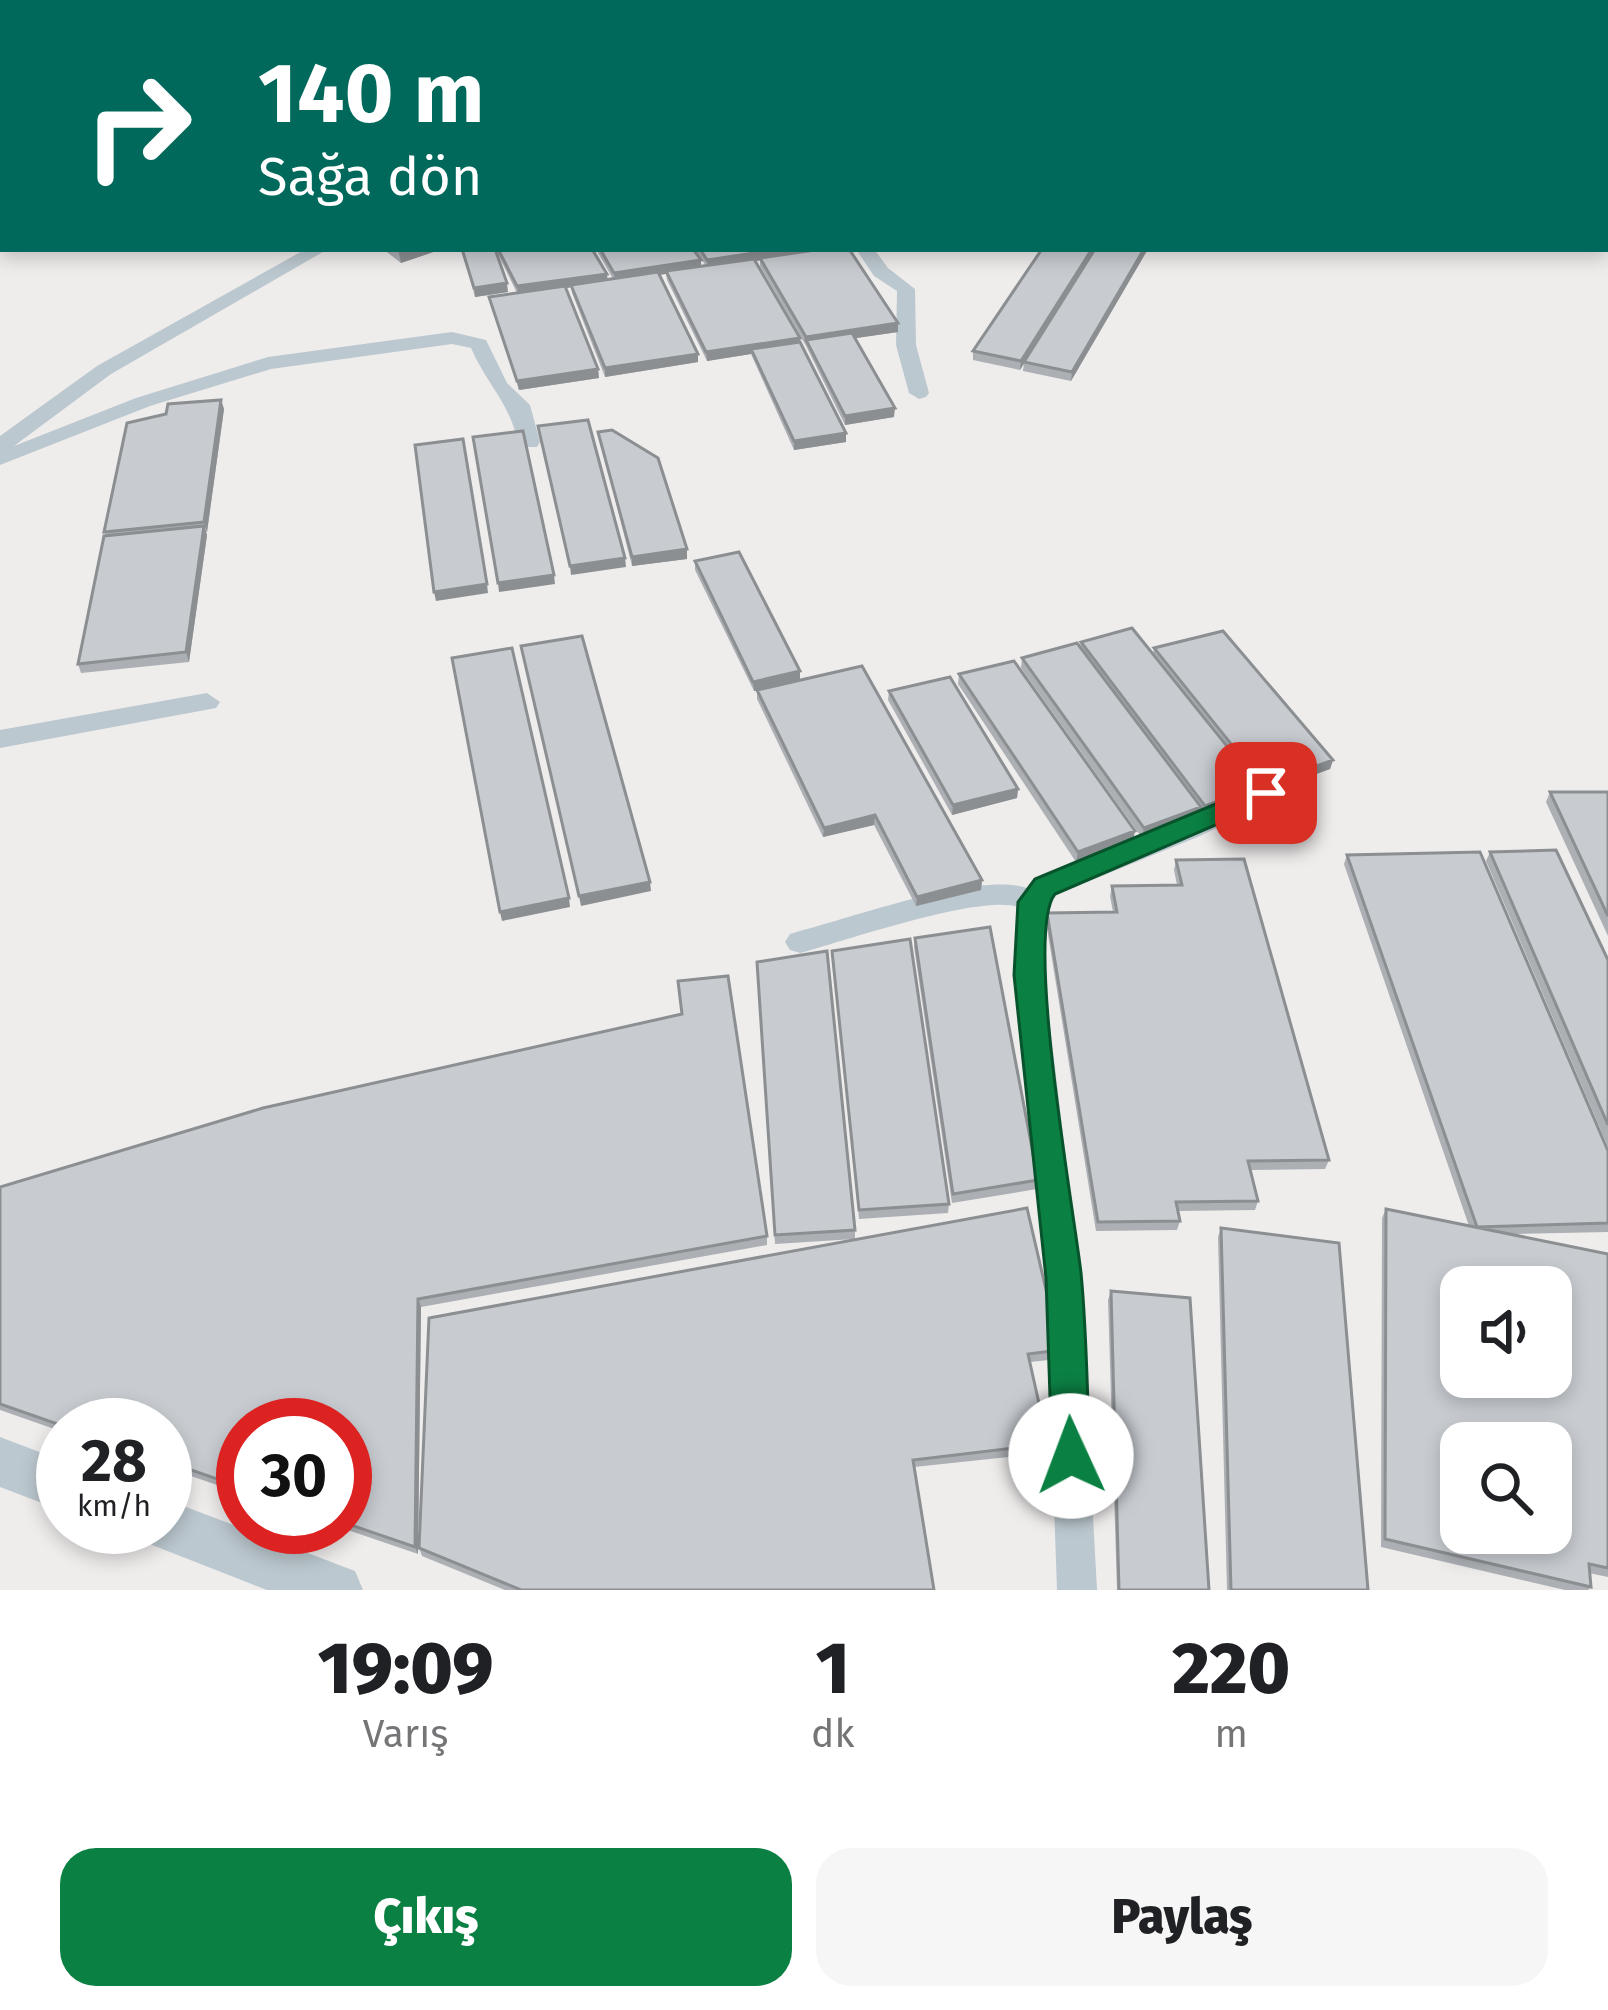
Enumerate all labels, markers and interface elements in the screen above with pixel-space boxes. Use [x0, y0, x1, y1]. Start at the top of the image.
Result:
text: 140 m [258, 43, 484, 144]
icon: right [60, 48, 216, 204]
text: Sağa dön [258, 145, 482, 209]
pin [1215, 742, 1317, 844]
icon: arrive [1233, 760, 1299, 826]
map controls [1440, 1266, 1572, 1554]
button: sound [1440, 1266, 1572, 1398]
position arrow [1008, 1393, 1134, 1519]
speed limit sign: 30 [216, 1398, 372, 1554]
button: search [1440, 1422, 1572, 1554]
text: 28 [81, 1425, 147, 1497]
text: km/h [77, 1488, 151, 1524]
text: 19:09 [318, 1626, 493, 1712]
text: 1 [816, 1626, 850, 1712]
text: 220 [1172, 1626, 1290, 1712]
text: Varış [363, 1711, 448, 1757]
text: dk [811, 1711, 854, 1757]
text: m [1214, 1711, 1248, 1757]
button: Çıkış [60, 1848, 792, 1986]
button: Paylaş [816, 1848, 1548, 1986]

